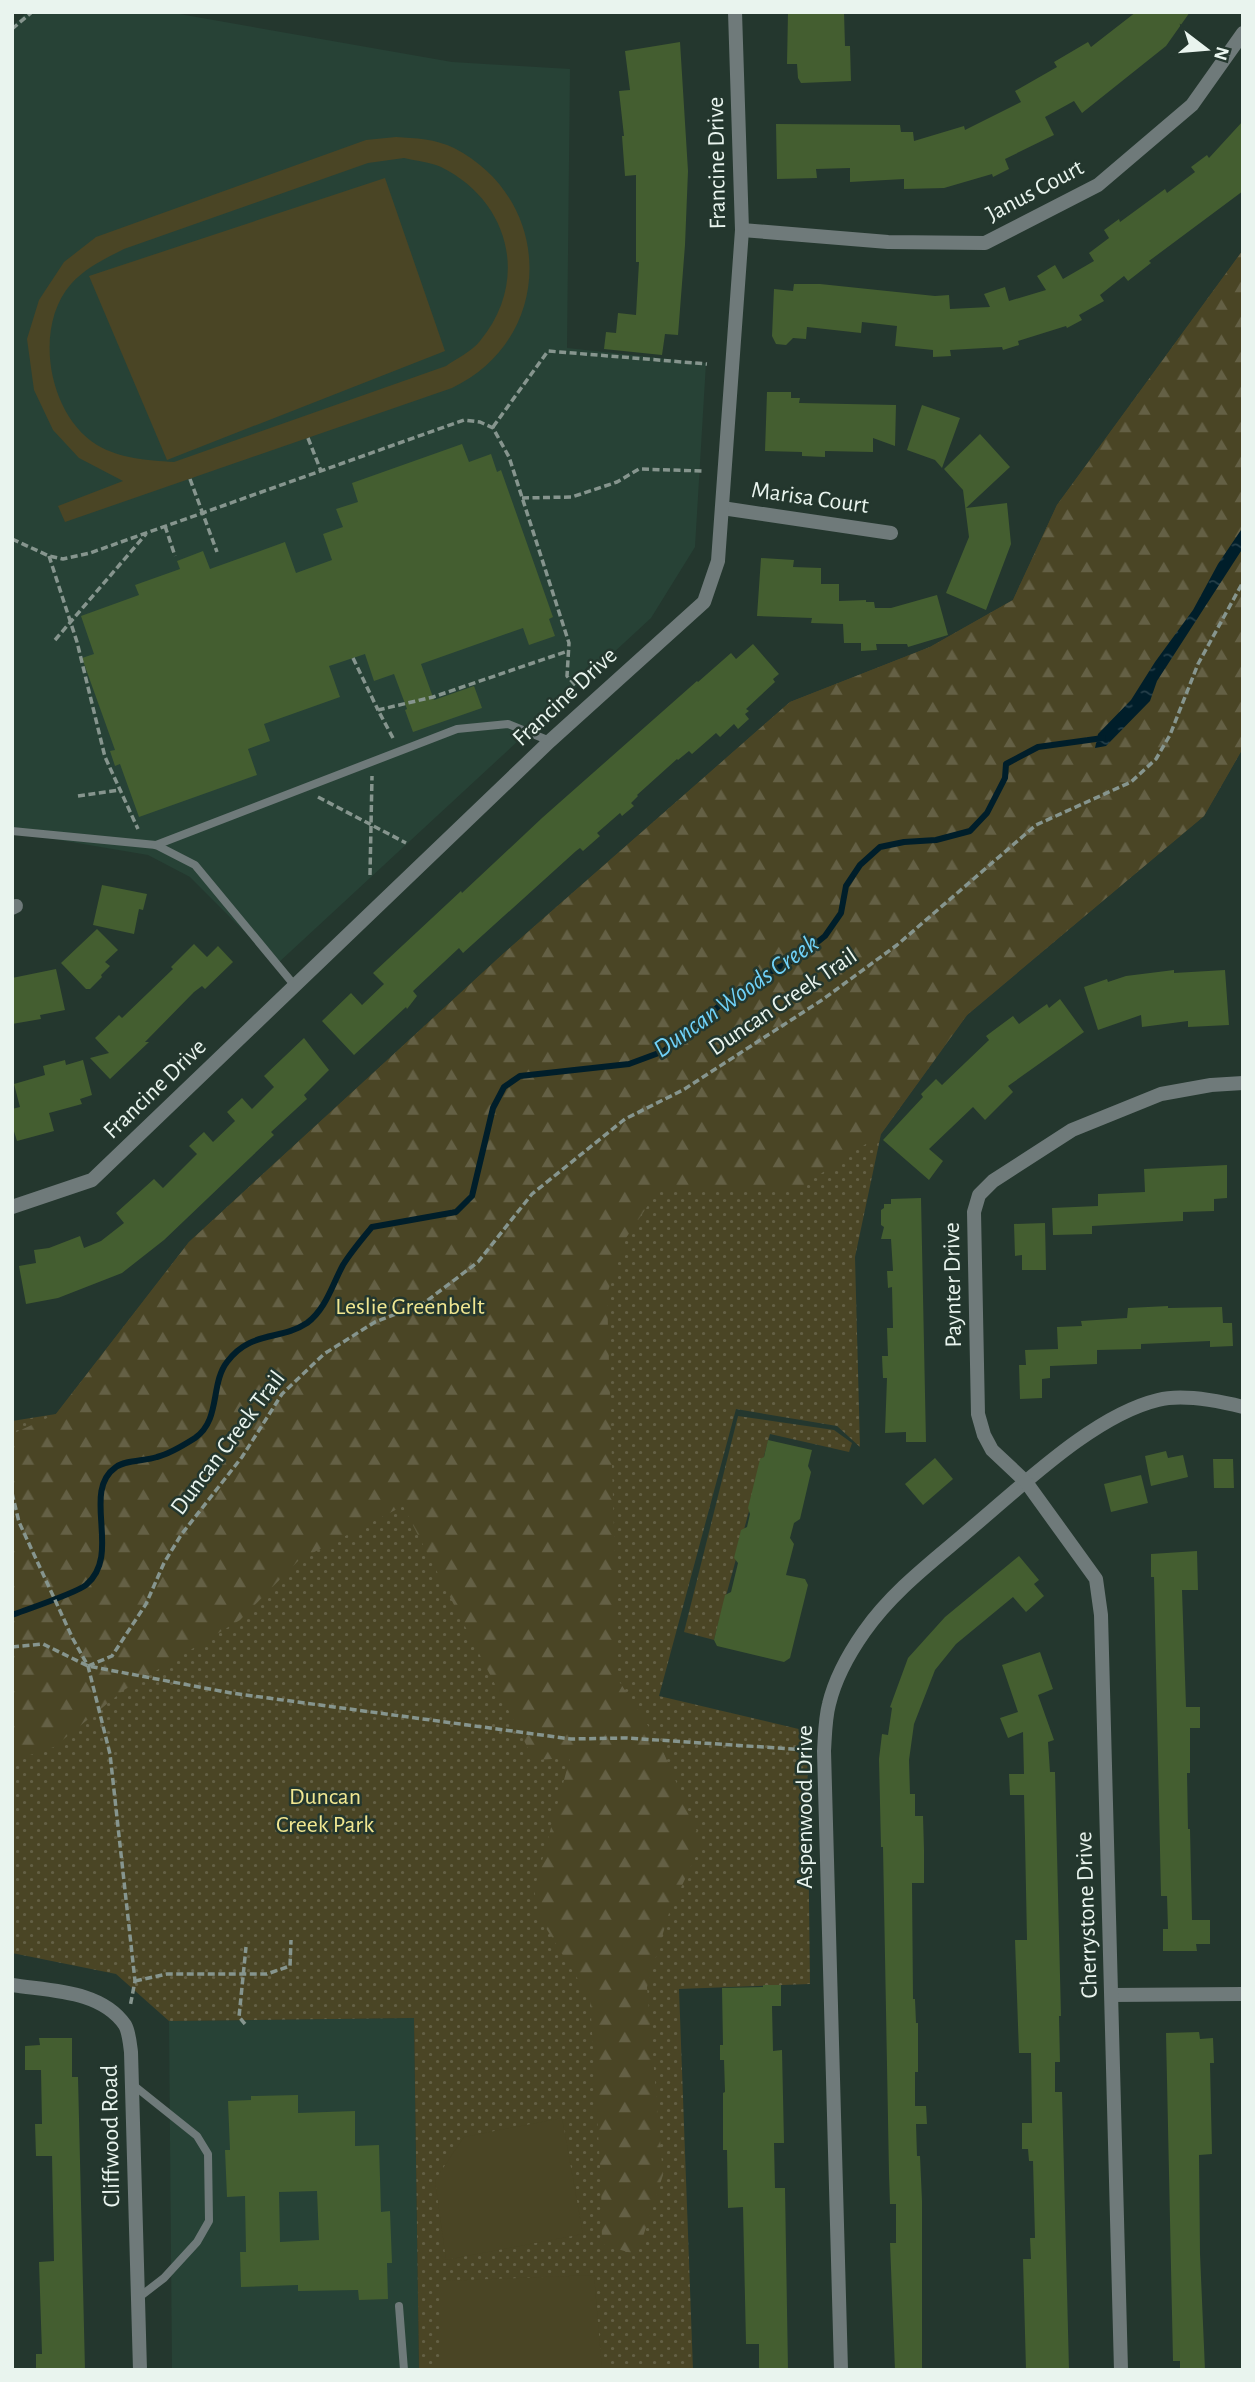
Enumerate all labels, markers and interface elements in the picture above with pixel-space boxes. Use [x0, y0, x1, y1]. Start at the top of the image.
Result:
north arrow [1171, 14, 1241, 84]
text: N [1210, 44, 1232, 62]
street label: Francine Drive [704, 96, 730, 230]
street label: Janus Court [982, 155, 1088, 227]
street label: Marisa Court [750, 478, 871, 518]
street label: Francine Drive [508, 643, 622, 751]
water label: Duncan Woods Creek [649, 929, 823, 1063]
street label: Duncan Creek Trail [704, 944, 862, 1060]
street label: Francine Drive [99, 1034, 211, 1144]
street label: Paynter Drive [940, 1222, 966, 1348]
park label: Leslie Greenbelt [335, 1295, 485, 1319]
street label: Duncan Creek Trail [166, 1367, 290, 1519]
street label: Aspenwood Drive [793, 1725, 817, 1889]
park label: Duncan Creek Park [276, 1785, 374, 1837]
street label: Cherrystone Drive [1072, 1831, 1102, 1999]
street label: Cliffwood Road [98, 2064, 124, 2208]

